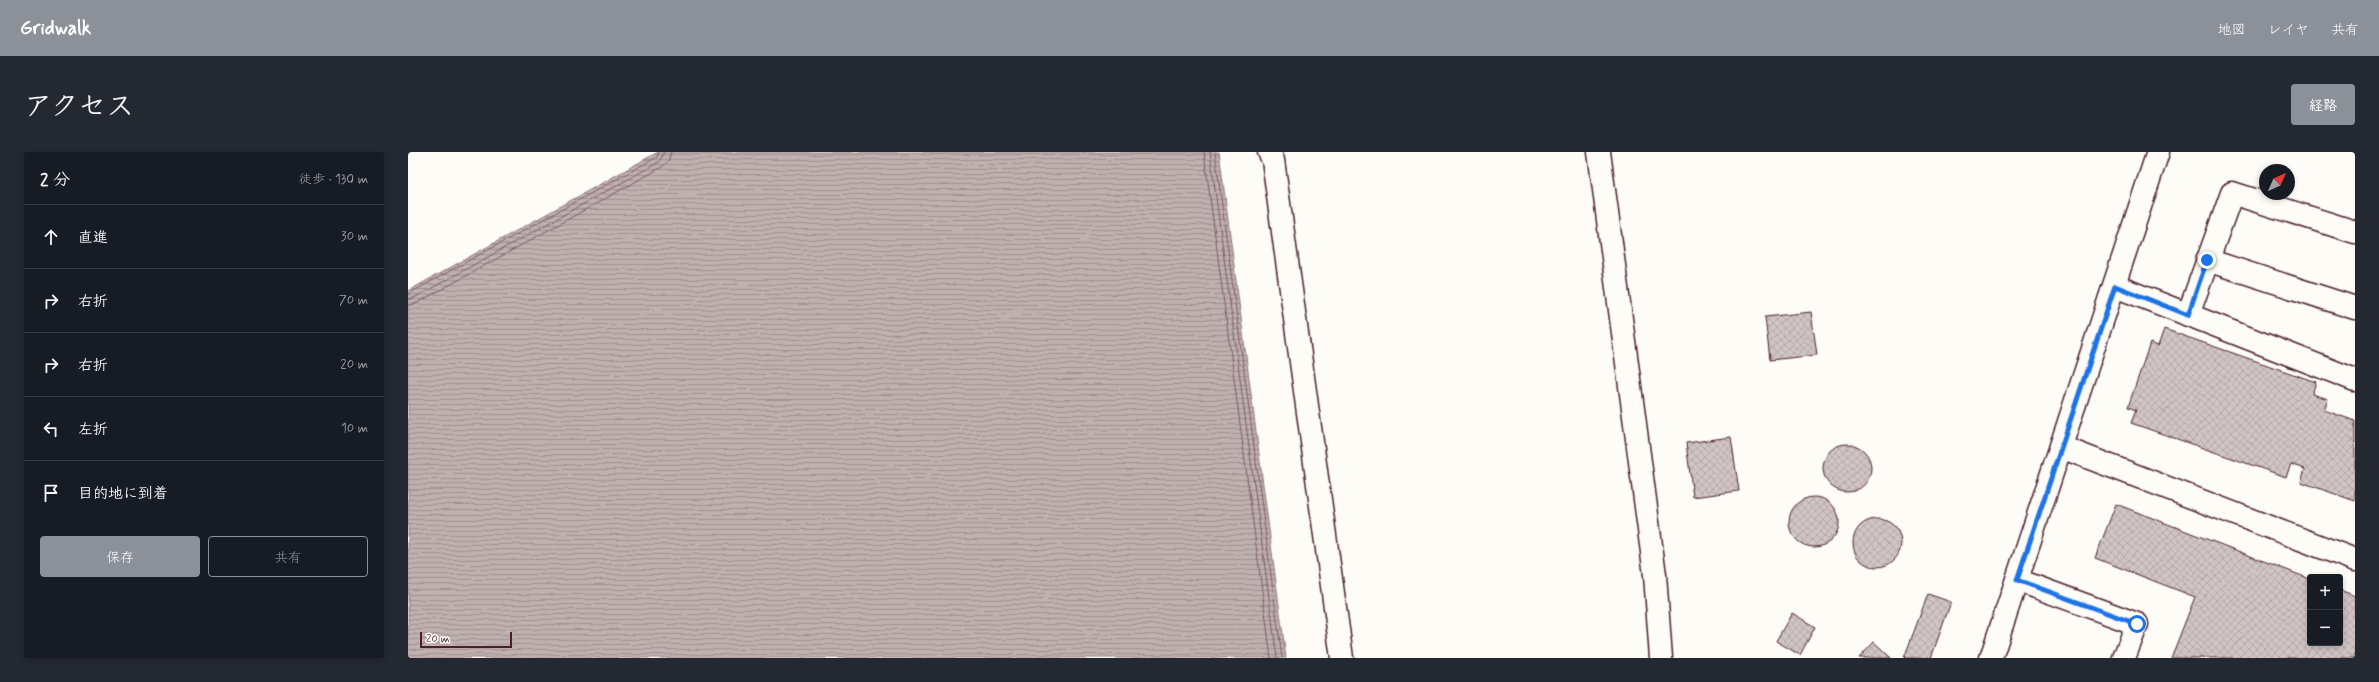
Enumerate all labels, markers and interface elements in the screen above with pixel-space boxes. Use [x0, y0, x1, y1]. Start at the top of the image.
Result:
text: Gridwalk [20, 16, 91, 41]
text: 地図 [2218, 21, 2246, 39]
text: レイヤ [2268, 21, 2309, 39]
text: 共有 [2331, 21, 2359, 39]
button: 経路 [2291, 84, 2355, 125]
text: アクセス [24, 89, 134, 126]
north arrow [2259, 164, 2295, 200]
text: 2 分 [40, 169, 70, 191]
text: 徒歩 · 130 m [299, 171, 368, 188]
icon: ahead [40, 226, 62, 248]
text: 直進 [78, 228, 108, 248]
text: 30 m [341, 228, 368, 245]
route end [2198, 251, 2216, 269]
icon: right [40, 290, 62, 312]
text: 右折 [78, 292, 108, 312]
text: 70 m [339, 292, 368, 309]
icon: right [40, 354, 62, 376]
text: 右折 [78, 356, 108, 376]
text: 20 m [340, 356, 368, 373]
icon: left [40, 418, 62, 440]
text: 左折 [78, 420, 108, 440]
text: 10 m [341, 420, 368, 437]
icon: arrive [40, 482, 62, 504]
text: 目的地に到着 [78, 484, 168, 504]
button: 保存 [40, 536, 200, 577]
button: 共有 [208, 536, 368, 577]
map controls [2307, 574, 2343, 646]
button: + [2307, 574, 2343, 610]
button: − [2307, 610, 2343, 646]
route start [2128, 615, 2146, 633]
scale bar [420, 630, 512, 649]
text: 20 m [426, 632, 449, 646]

